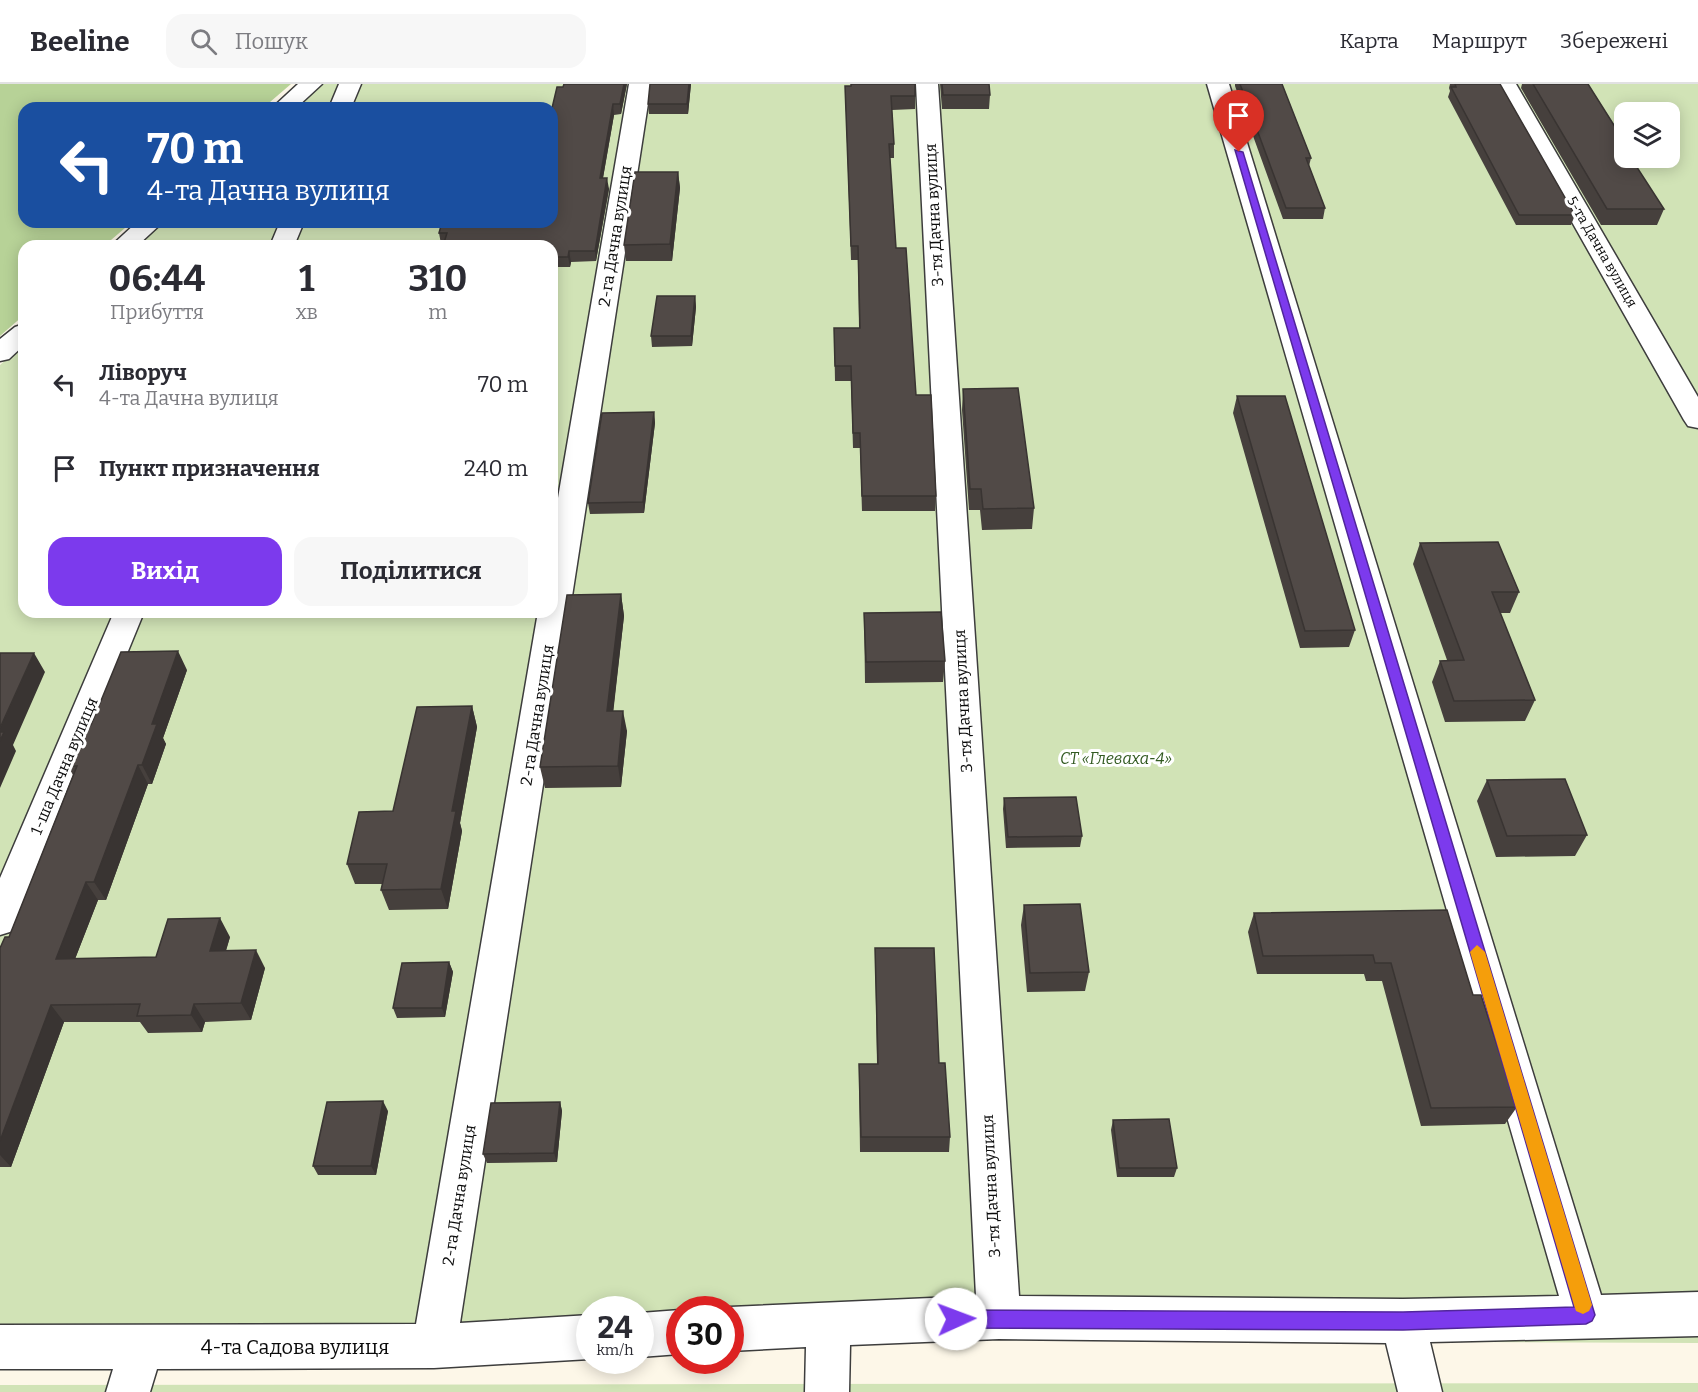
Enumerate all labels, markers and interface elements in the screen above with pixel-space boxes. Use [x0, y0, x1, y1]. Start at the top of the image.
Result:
search box [166, 14, 586, 68]
text: Beeline [30, 25, 130, 58]
icon: search [187, 25, 220, 58]
text: Пошук [235, 28, 308, 55]
text: Карта [1340, 28, 1399, 54]
text: Маршрут [1432, 28, 1527, 54]
text: Збережені [1560, 28, 1668, 54]
pin [1213, 90, 1264, 152]
icon: arrive [1222, 99, 1255, 132]
map controls [1614, 102, 1680, 168]
button: layers [1614, 102, 1680, 168]
text: 70 m [147, 124, 243, 174]
icon: left [48, 126, 126, 204]
street label: 3-тя Дачна вулиця [921, 143, 947, 287]
street label: 2-га Дачна вулиця [594, 164, 636, 308]
text: 4-та Дачна вулиця [147, 175, 390, 207]
street label: 5-та Дачна вулиця [1563, 194, 1641, 311]
text: 06:44 [109, 257, 205, 301]
text: 1 [299, 257, 315, 301]
text: 310 [408, 257, 467, 301]
text: Прибуття [110, 300, 204, 324]
text: хв [296, 300, 318, 324]
text: m [428, 300, 447, 324]
text: Ліворуч [99, 359, 187, 386]
icon: left [48, 368, 81, 401]
text: 70 m [478, 371, 528, 398]
text: 4-та Дачна вулиця [99, 386, 279, 410]
icon: arrive [48, 452, 81, 485]
text: Пункт призначення [99, 455, 320, 482]
text: 240 m [464, 455, 528, 482]
button: Вихід [48, 537, 282, 606]
button: Поділитися [294, 537, 528, 606]
street label: 3-тя Дачна вулиця [950, 629, 976, 773]
street label: 2-га Дачна вулиця [516, 643, 558, 787]
street label: 1-ша Дачна вулиця [26, 694, 102, 838]
park label: СТ «Глеваха-4» [1060, 749, 1172, 768]
street label: 3-тя Дачна вулиця [978, 1114, 1004, 1258]
street label: 2-га Дачна вулиця [438, 1123, 480, 1267]
position arrow [924, 1287, 988, 1351]
speed limit sign: 30 [666, 1296, 744, 1374]
text: 24 [597, 1310, 633, 1346]
street label: 4-та Садова вулиця [201, 1335, 389, 1359]
text: km/h [596, 1341, 634, 1359]

